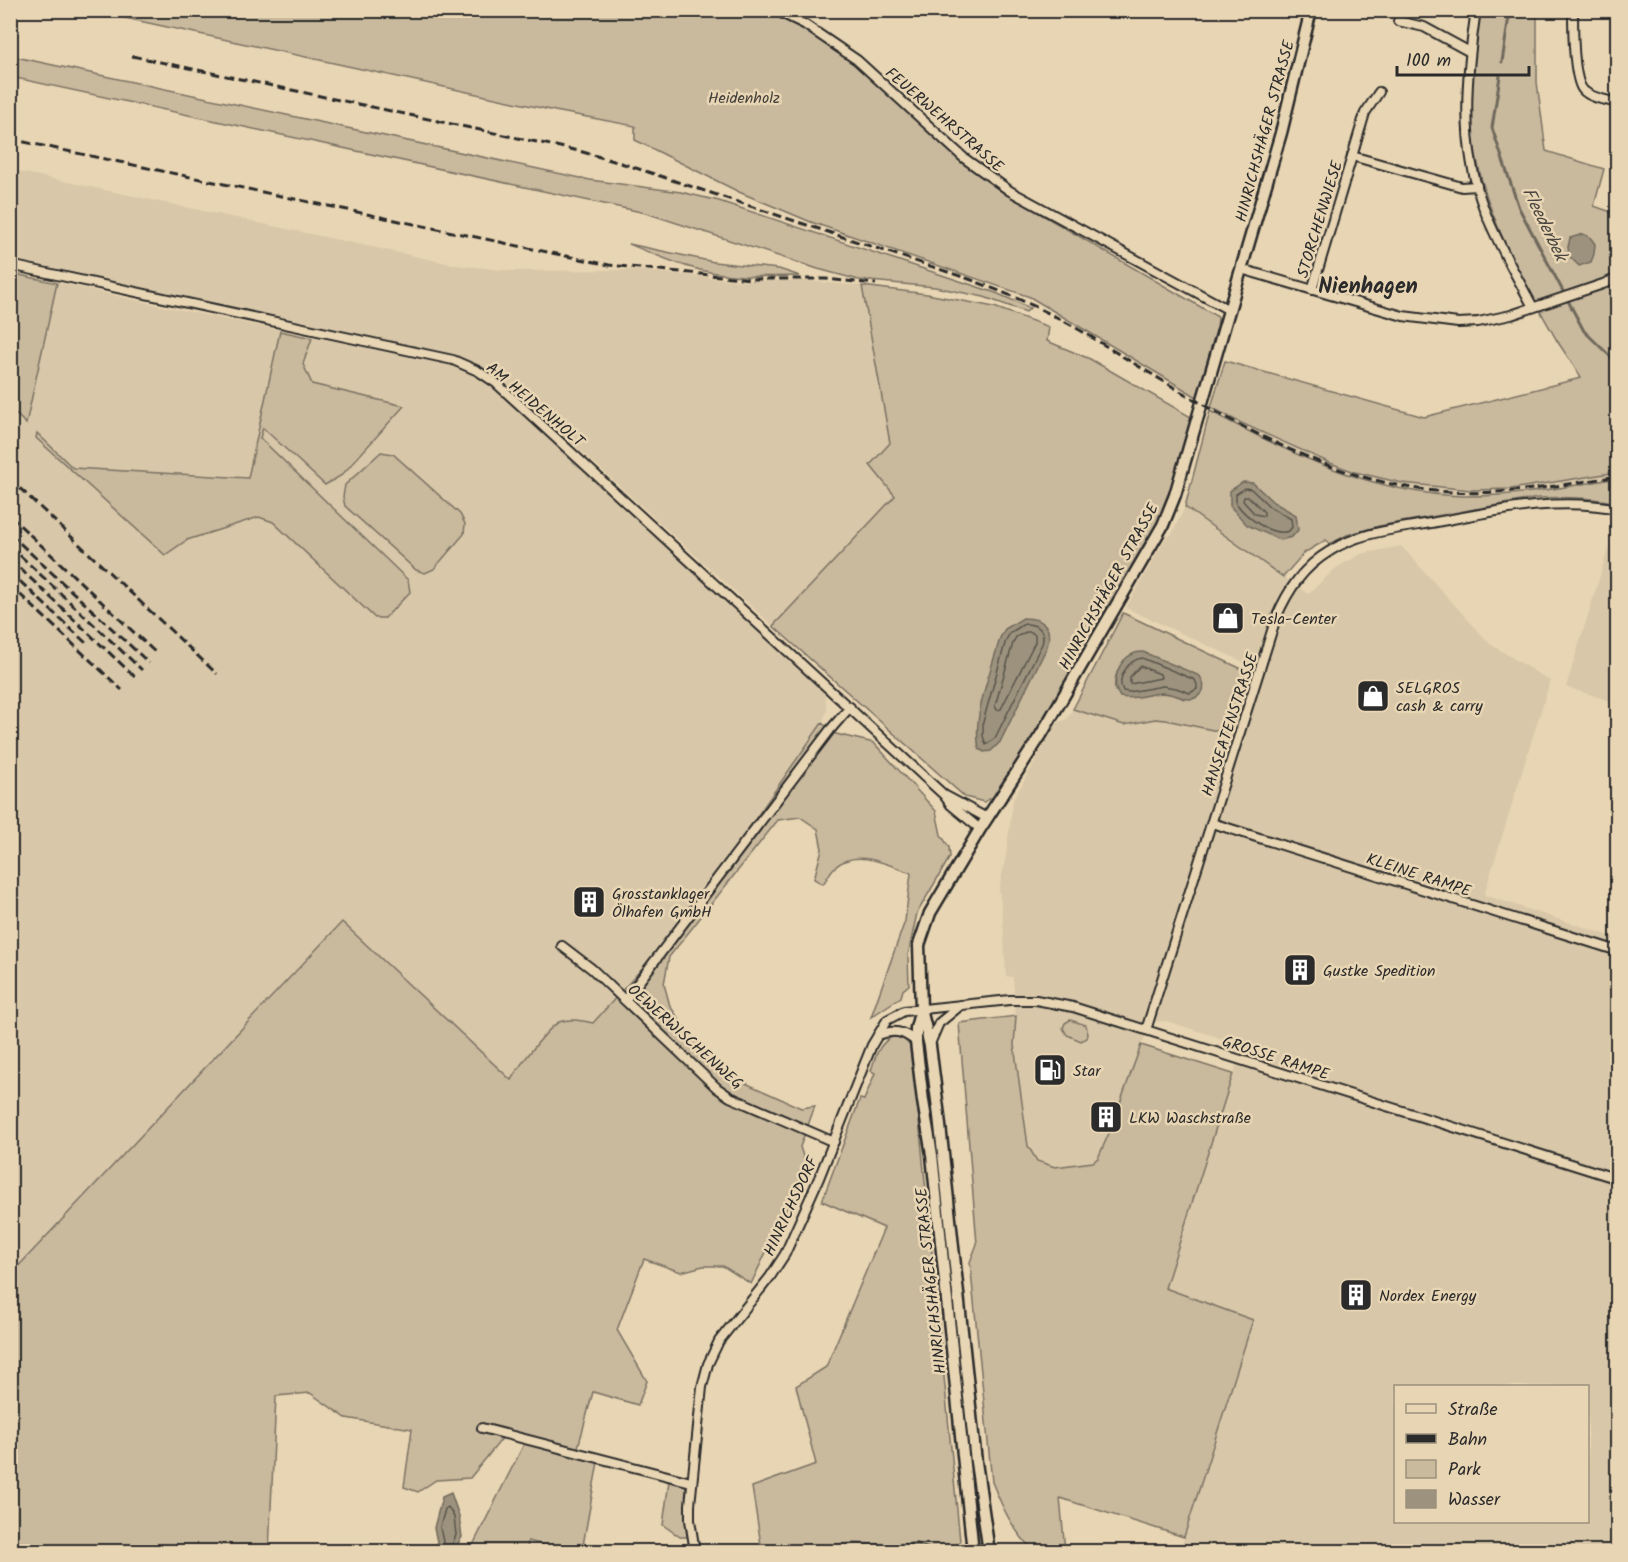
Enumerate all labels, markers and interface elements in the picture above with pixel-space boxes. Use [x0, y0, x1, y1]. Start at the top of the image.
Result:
street label: HINRICHSHÄGER STRASSE [1229, 37, 1302, 225]
scale bar [1397, 39, 1529, 77]
text: 100 m [1406, 47, 1451, 76]
street label: FEUERWEHRSTRASSE [879, 61, 1009, 179]
park label: Heidenholz [708, 86, 780, 111]
street label: STORCHENWIESE [1291, 157, 1350, 281]
water label: Fleederbek [1513, 183, 1575, 269]
district label: Nienhagen [1318, 270, 1418, 305]
street label: AM HEIDENHOLT [480, 356, 591, 455]
street label: HINRICHSHÄGER STRASSE [1053, 498, 1166, 675]
shop icon: Tesla-Center [1210, 600, 1246, 636]
place label: Tesla-Center [1251, 607, 1338, 632]
street label: HANSEATENSTRASSE [1195, 649, 1266, 800]
place label: SELGROS cash & carry [1396, 676, 1483, 719]
shop icon: SELGROS cash & carry [1355, 678, 1391, 714]
street label: KLEINE RAMPE [1363, 847, 1475, 904]
place label: Grosstanklager Ölhafen GmbH [612, 882, 712, 925]
building icon: Grosstanklager Ölhafen GmbH [571, 884, 607, 920]
building icon: Gustke Spedition [1282, 952, 1318, 988]
place label: Gustke Spedition [1323, 959, 1436, 984]
street label: OEWERWISCHENWEG [621, 978, 749, 1096]
street label: GROSSE RAMPE [1219, 1029, 1333, 1088]
fuel station icon: Star [1032, 1052, 1068, 1088]
place label: Star [1073, 1059, 1102, 1084]
building icon: LKW Waschstraße [1088, 1099, 1124, 1135]
place label: LKW Waschstraße [1129, 1106, 1251, 1131]
street label: HINRICHSDORF [757, 1151, 826, 1261]
street label: HINRICHSHÄGER STRASSE [909, 1186, 954, 1375]
building icon: Nordex Energy [1338, 1277, 1374, 1313]
place label: Nordex Energy [1379, 1284, 1477, 1309]
legend [1394, 1385, 1589, 1523]
text: Straße [1448, 1396, 1498, 1425]
text: Bahn [1448, 1426, 1487, 1455]
text: Park [1448, 1456, 1481, 1485]
text: Wasser [1448, 1486, 1501, 1515]

